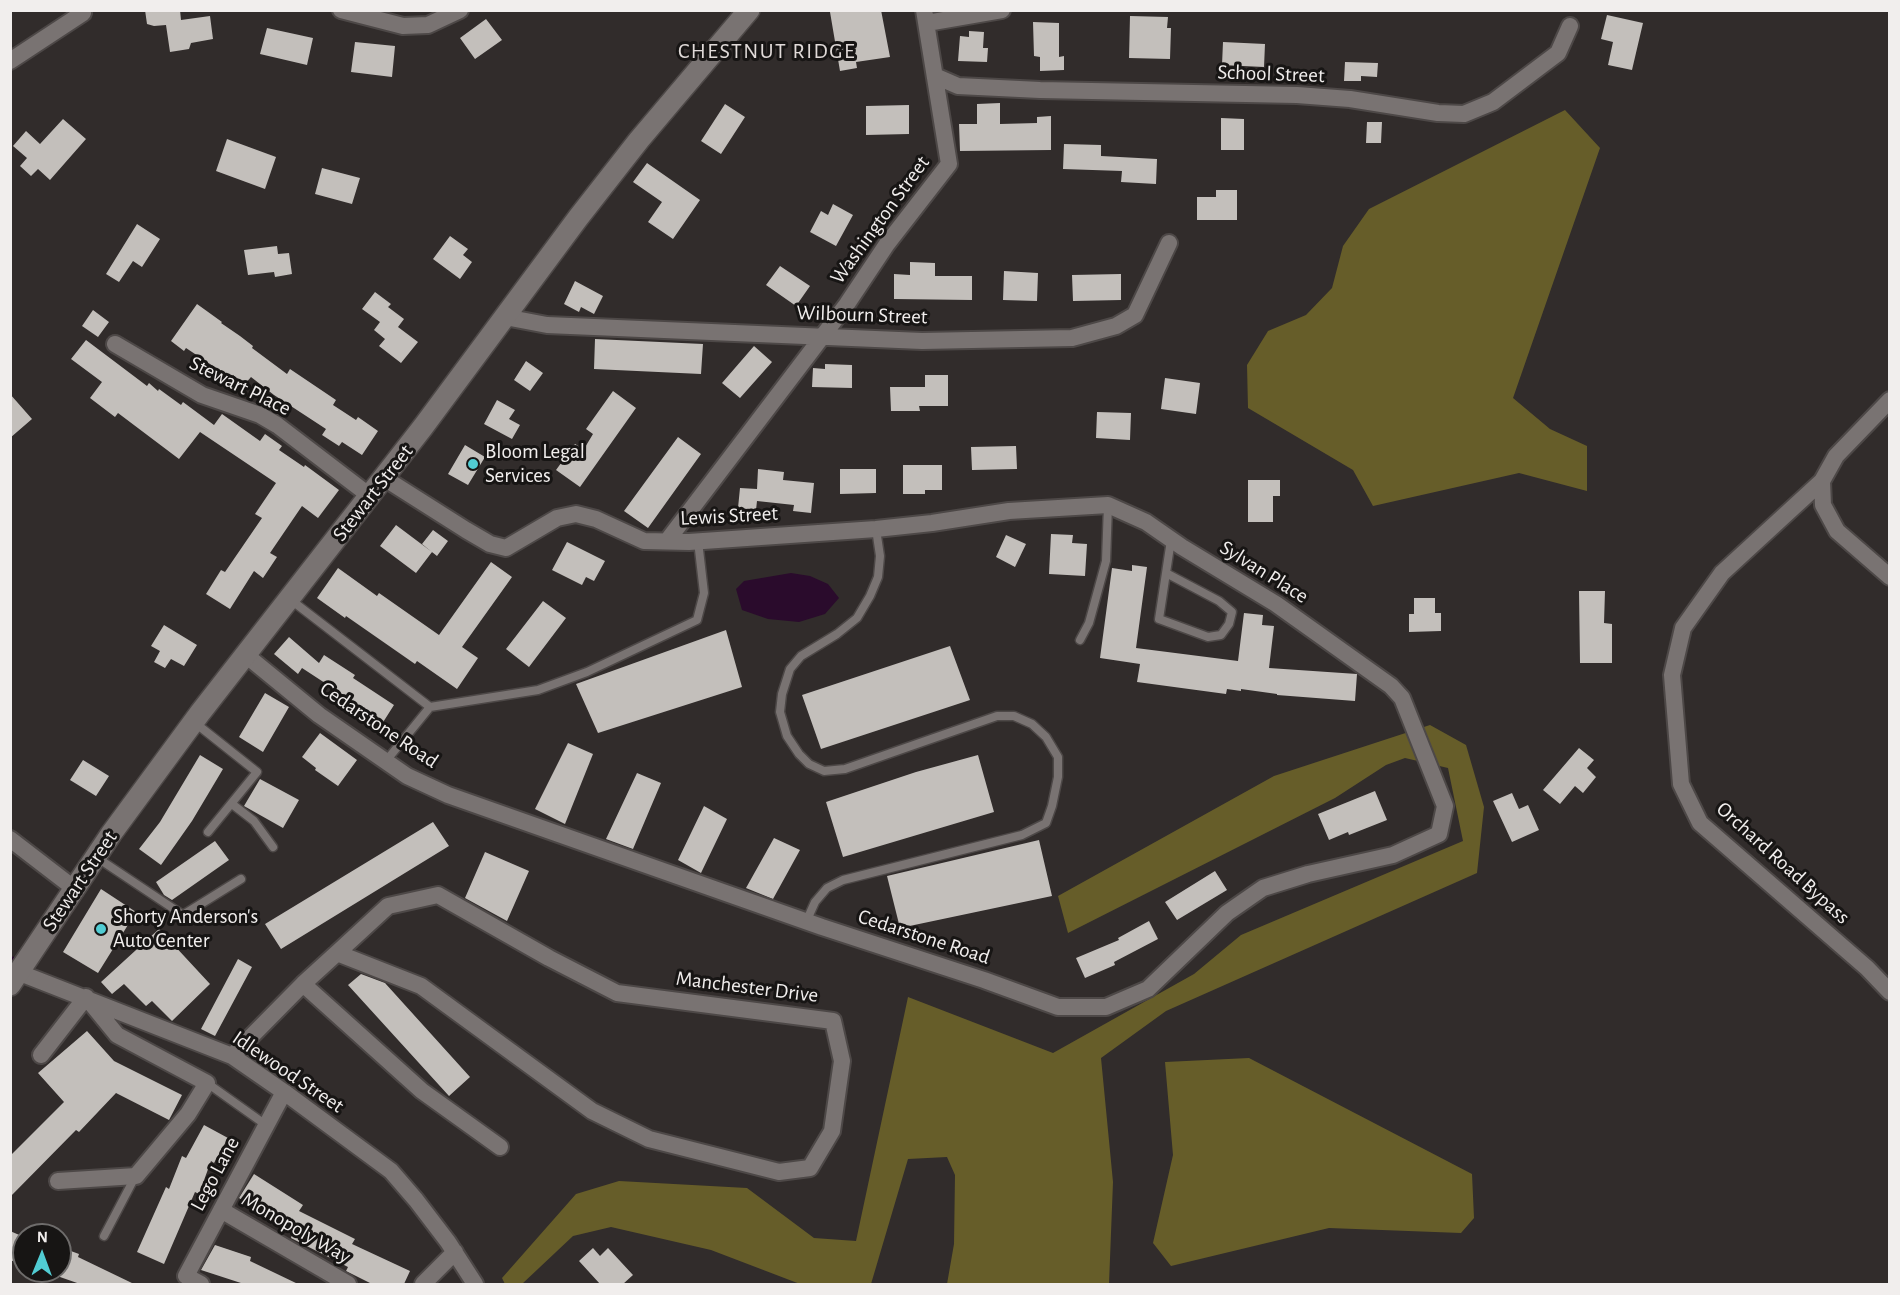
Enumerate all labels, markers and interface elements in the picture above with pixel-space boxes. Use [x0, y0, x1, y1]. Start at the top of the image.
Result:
district label: CHESTNUT RIDGE [678, 38, 856, 64]
street label: School Street [1217, 60, 1325, 88]
street label: Washington Street [825, 151, 935, 289]
street label: Wilbourn Street [796, 300, 928, 330]
street label: Stewart Place [185, 351, 295, 421]
place label: Bloom Legal Services [485, 439, 585, 489]
street label: Stewart Street [327, 440, 419, 546]
marker: Bloom Legal Services [466, 457, 480, 471]
street label: Lewis Street [679, 501, 779, 531]
street label: Sylvan Place [1215, 535, 1313, 609]
street label: Cedarstone Road [315, 676, 443, 774]
street label: Orchard Road Bypass [1711, 796, 1855, 930]
street label: Stewart Street [37, 826, 123, 936]
place label: Shorty Anderson's Auto Center [113, 904, 258, 954]
street label: Cedarstone Road [855, 904, 993, 970]
marker: Shorty Anderson's Auto Center [94, 922, 108, 936]
street label: Manchester Drive [674, 966, 820, 1008]
street label: Idlewood Street [227, 1025, 349, 1119]
street label: Lego Lane [185, 1132, 245, 1216]
street label: Monopoly Way [237, 1187, 355, 1269]
north arrow [12, 1223, 72, 1283]
text: N [37, 1229, 48, 1245]

